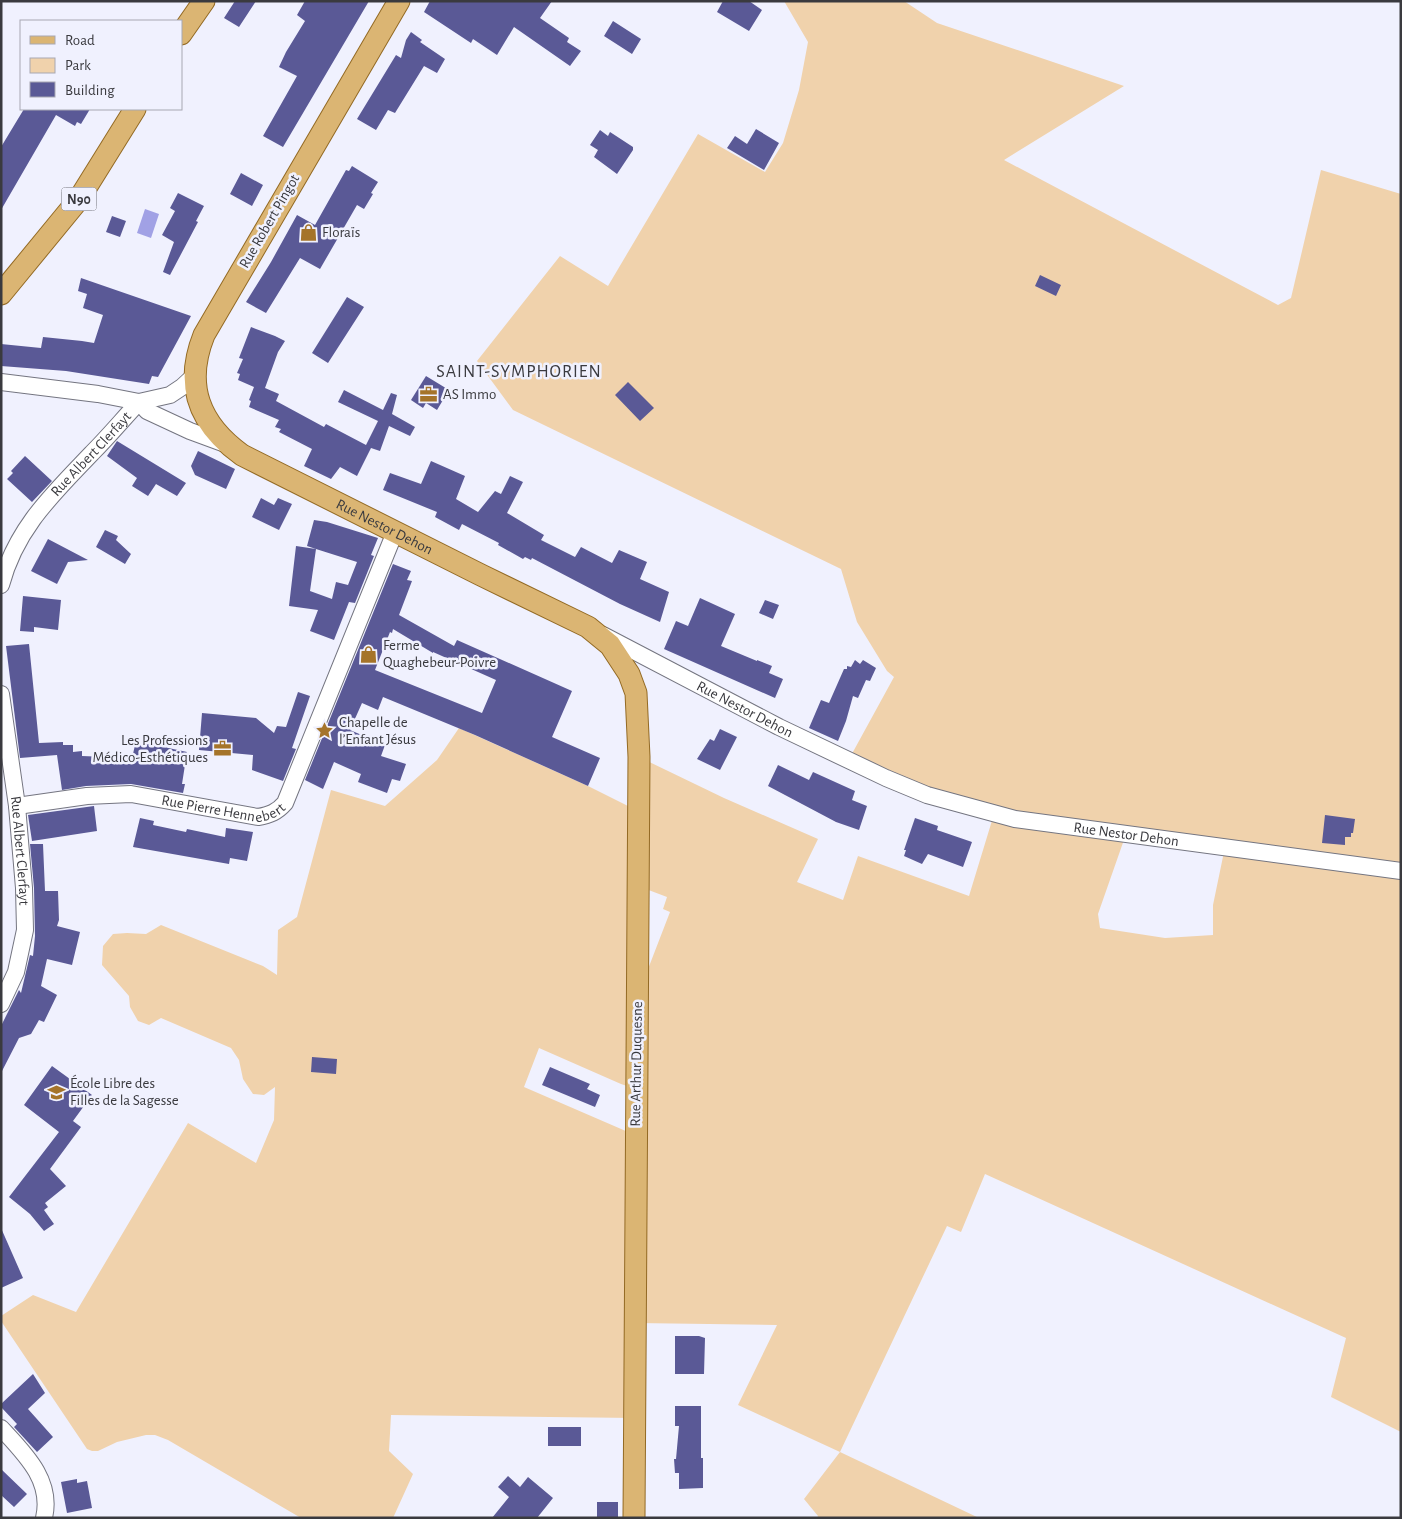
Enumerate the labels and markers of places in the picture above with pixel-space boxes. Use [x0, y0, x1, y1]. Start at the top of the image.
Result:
shop icon: Floraïs [298, 222, 318, 242]
place label: Floraïs [322, 225, 360, 240]
office icon: AS Immo [419, 384, 439, 404]
place label: AS Immo [443, 387, 496, 402]
place label: Ferme Quaghebeur-Poivre [383, 638, 496, 670]
shop icon: Ferme Quaghebeur-Poivre [359, 644, 379, 664]
place label: Chapelle de l’Enfant Jésus [339, 715, 416, 747]
place icon: Chapelle de l’Enfant Jésus [315, 721, 335, 741]
place label: Les Professions Médico-Esthétiques [92, 733, 208, 765]
office icon: Les Professions Médico-Esthétiques [212, 739, 232, 759]
place label: École Libre des Filles de la Sagesse [70, 1074, 179, 1108]
school or university icon: École Libre des Filles de la Sagesse [46, 1082, 66, 1102]

